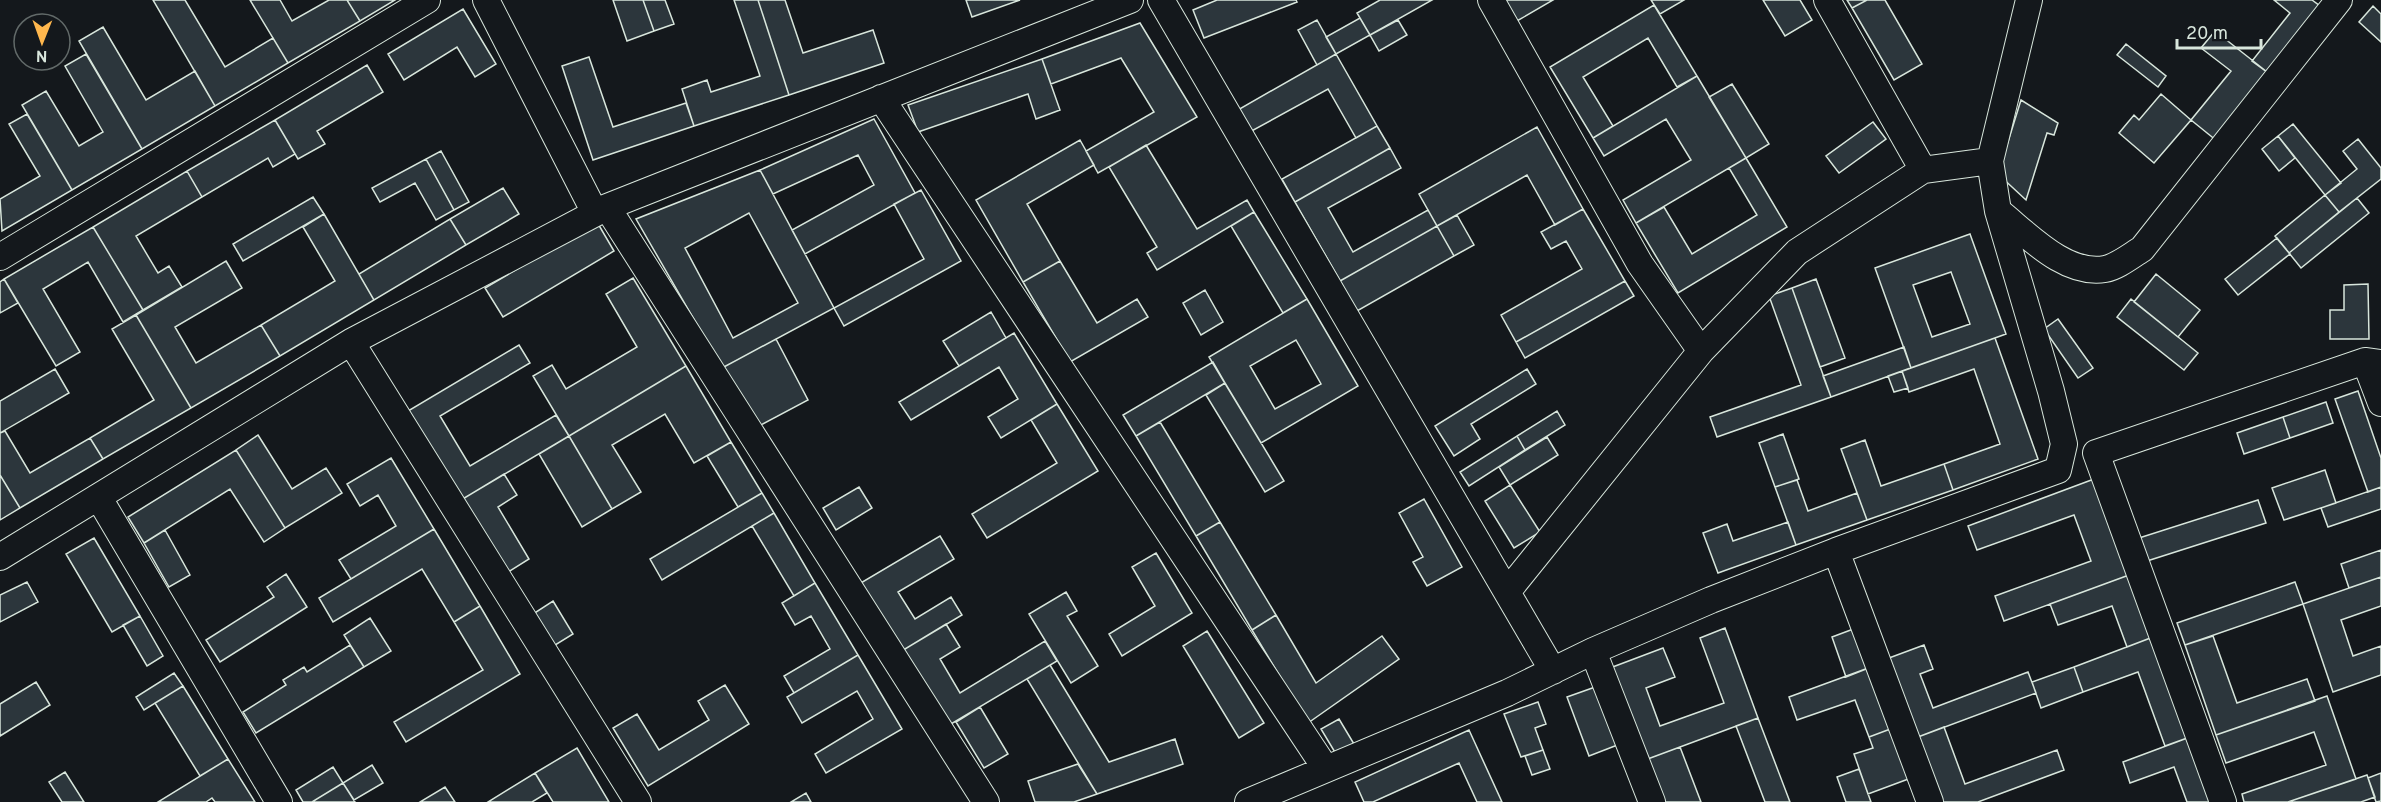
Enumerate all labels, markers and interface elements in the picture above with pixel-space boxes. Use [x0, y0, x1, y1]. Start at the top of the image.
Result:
north arrow [12, 12, 72, 72]
scale bar [2177, 12, 2261, 50]
text: 20 m [2186, 23, 2228, 46]
text: N [36, 45, 48, 65]

